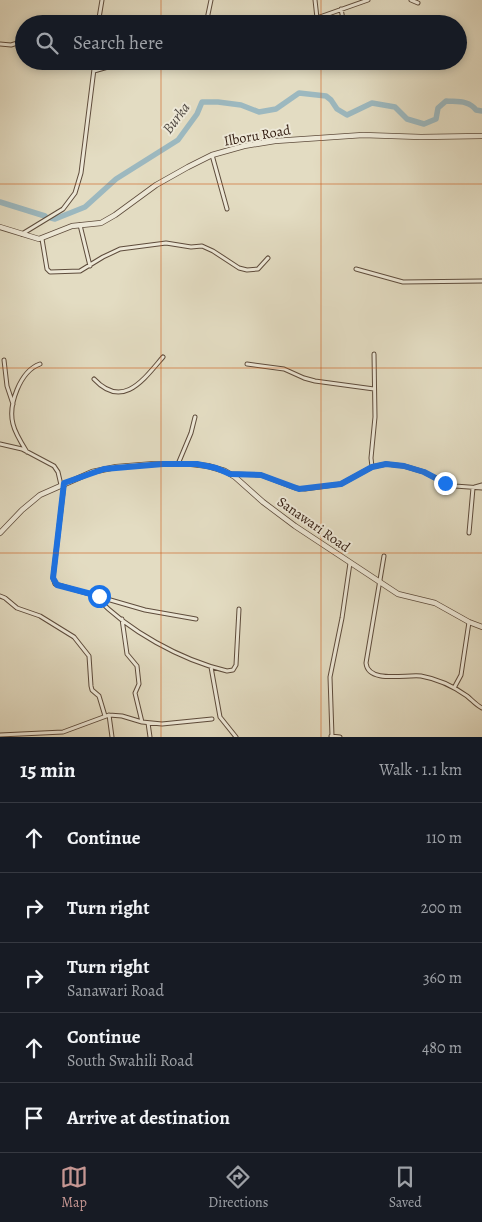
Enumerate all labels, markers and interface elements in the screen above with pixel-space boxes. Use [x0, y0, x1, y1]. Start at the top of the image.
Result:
search box [15, 15, 467, 70]
icon: search [33, 29, 61, 57]
text: Search here [73, 30, 163, 56]
water label: Burka [158, 98, 194, 138]
street label: Ilboru Road [222, 120, 292, 151]
route end [434, 472, 457, 495]
street label: Sanawari Road [273, 492, 354, 557]
route start [88, 585, 111, 608]
text: 15 min [20, 756, 76, 784]
text: Walk · 1.1 km [379, 759, 462, 781]
icon: ahead [20, 824, 48, 852]
text: Continue [67, 825, 141, 851]
text: 110 m [426, 827, 462, 849]
icon: right [20, 894, 48, 922]
text: Turn right [67, 895, 149, 921]
text: 200 m [421, 897, 462, 919]
text: Turn right [67, 954, 149, 980]
icon: right [20, 964, 48, 992]
text: 360 m [423, 967, 462, 989]
text: Sanawari Road [67, 980, 164, 1002]
text: Continue [67, 1024, 141, 1050]
icon: ahead [20, 1034, 48, 1062]
text: 480 m [422, 1037, 462, 1059]
text: South Swahili Road [67, 1050, 193, 1072]
icon: arrive [20, 1104, 48, 1132]
text: Arrive at destination [67, 1105, 230, 1131]
tab: Map [60, 1163, 88, 1212]
tab: Directions [208, 1163, 268, 1212]
tab: Saved [389, 1163, 422, 1212]

